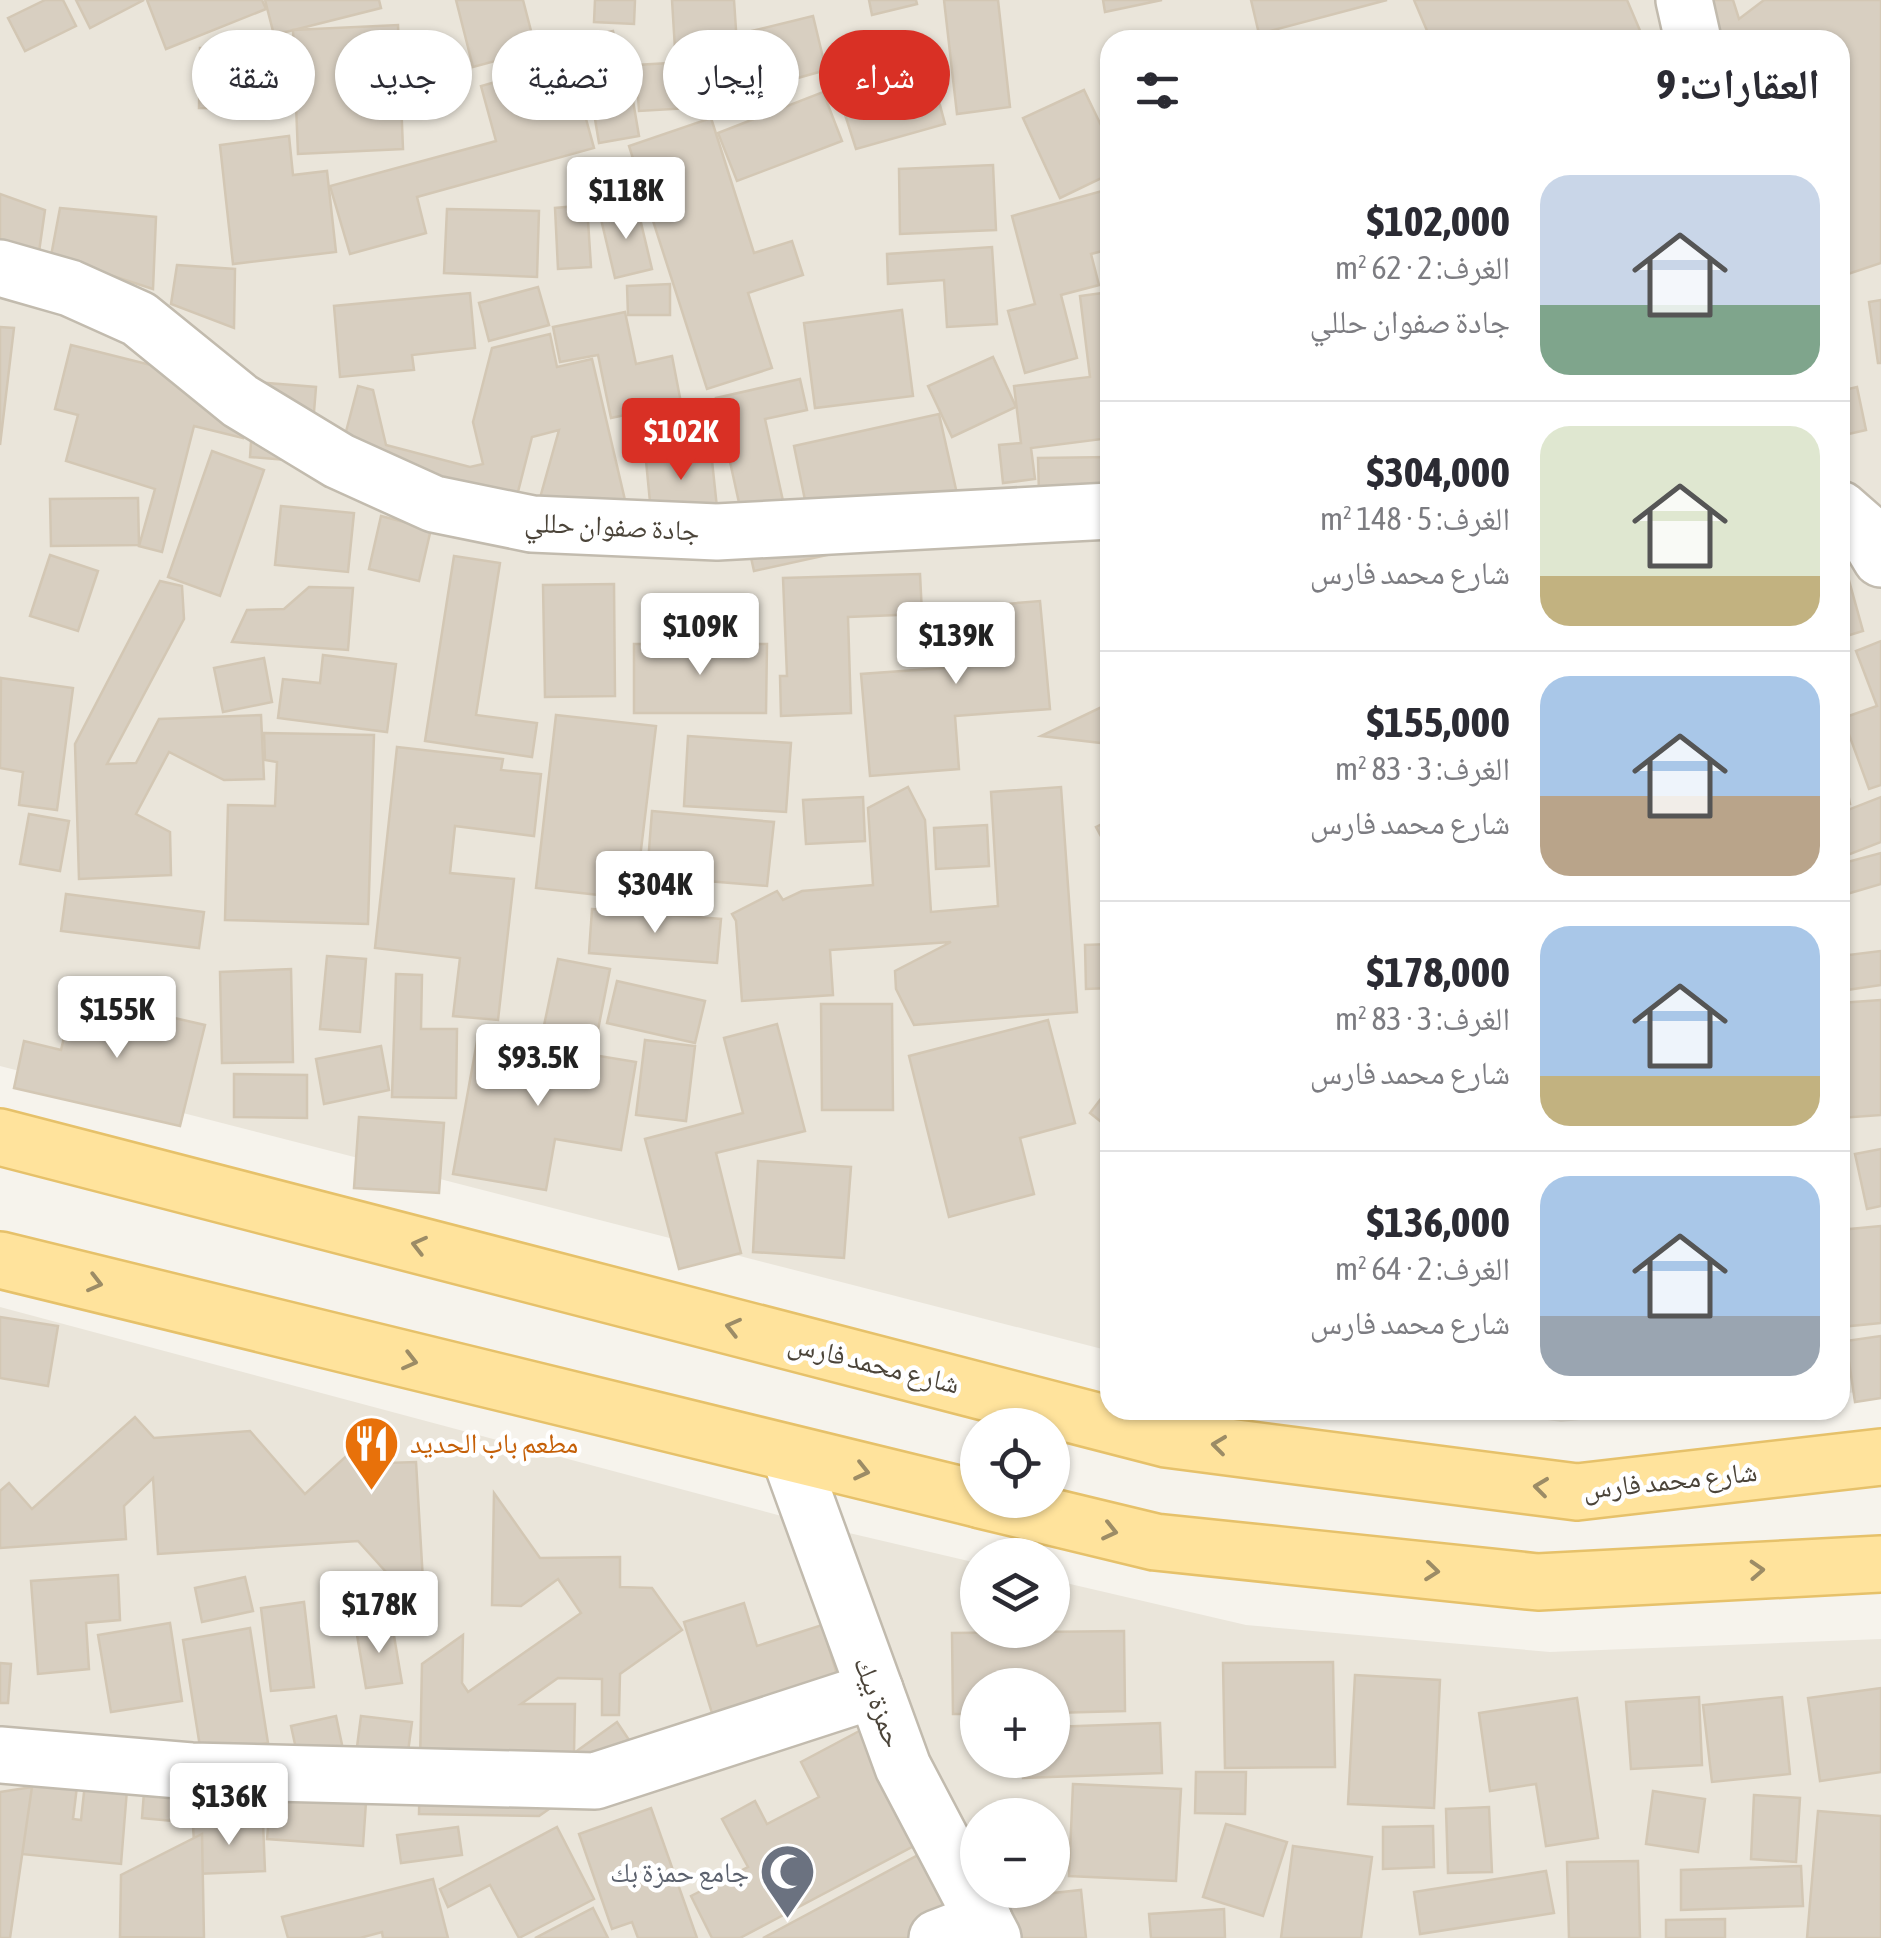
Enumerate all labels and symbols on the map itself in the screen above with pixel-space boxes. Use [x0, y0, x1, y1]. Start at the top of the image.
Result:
pin: $118K [556, 157, 696, 242]
pin: $102K [611, 398, 751, 483]
street label: جادة صفوان حللي [523, 505, 700, 554]
pin: $109K [630, 593, 770, 678]
pin: $139K [886, 602, 1026, 687]
pin: $304K [585, 851, 725, 936]
pin: $155K [47, 976, 187, 1061]
pin: $93.5K [457, 1024, 619, 1109]
one-way arrow [410, 1236, 428, 1257]
one-way arrow [86, 1271, 103, 1292]
one-way arrow [725, 1317, 742, 1338]
street label: شارع محمد فارس [785, 1326, 963, 1402]
one-way arrow [401, 1349, 418, 1370]
restaurant icon: مطعم باب الحديد [341, 1413, 401, 1492]
place label: مطعم باب الحديد [410, 1427, 578, 1462]
one-way arrow [1210, 1436, 1227, 1457]
street label: شارع محمد فارس [1581, 1455, 1759, 1507]
one-way arrow [853, 1459, 870, 1480]
one-way arrow [1532, 1477, 1548, 1498]
one-way arrow [1101, 1519, 1118, 1540]
one-way arrow [1425, 1560, 1441, 1581]
one-way arrow [1749, 1560, 1765, 1581]
pin: $178K [309, 1571, 449, 1656]
street label: حمزة بيك [847, 1652, 910, 1752]
pin: $136K [159, 1763, 299, 1848]
mosque icon: جامع حمزة بك [758, 1842, 818, 1921]
place label: جامع حمزة بك [610, 1856, 749, 1890]

